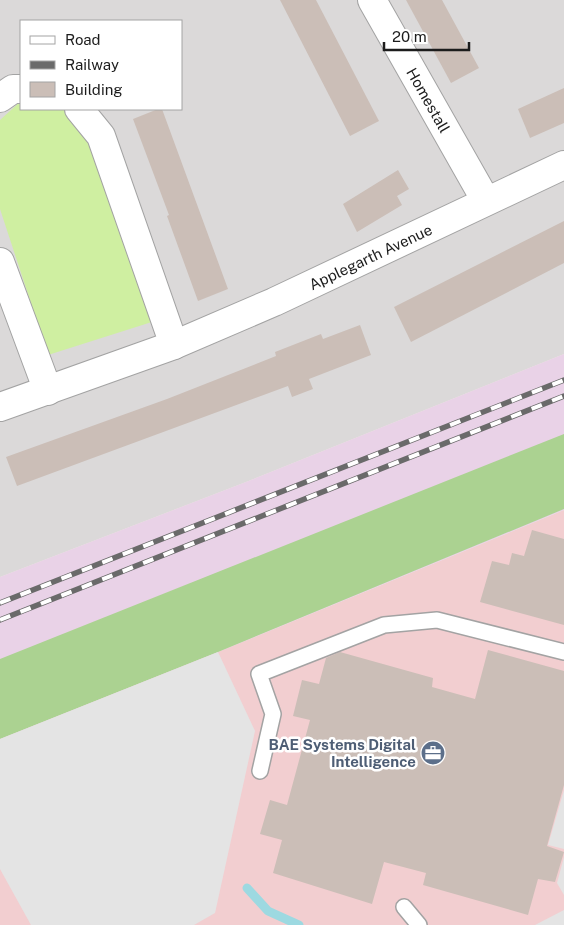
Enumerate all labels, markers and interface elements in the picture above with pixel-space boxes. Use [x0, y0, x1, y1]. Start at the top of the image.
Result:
legend [20, 20, 182, 110]
scale bar [384, 20, 469, 52]
text: 20 m [392, 28, 427, 45]
text: Road [65, 31, 101, 48]
text: Railway [65, 56, 119, 73]
street label: Homestall [404, 65, 454, 135]
text: Building [65, 81, 123, 98]
street label: Applegarth Avenue [306, 220, 434, 293]
place label: BAE Systems Digital Intelligence [269, 736, 416, 770]
office icon: BAE Systems Digital Intelligence [420, 740, 446, 766]

